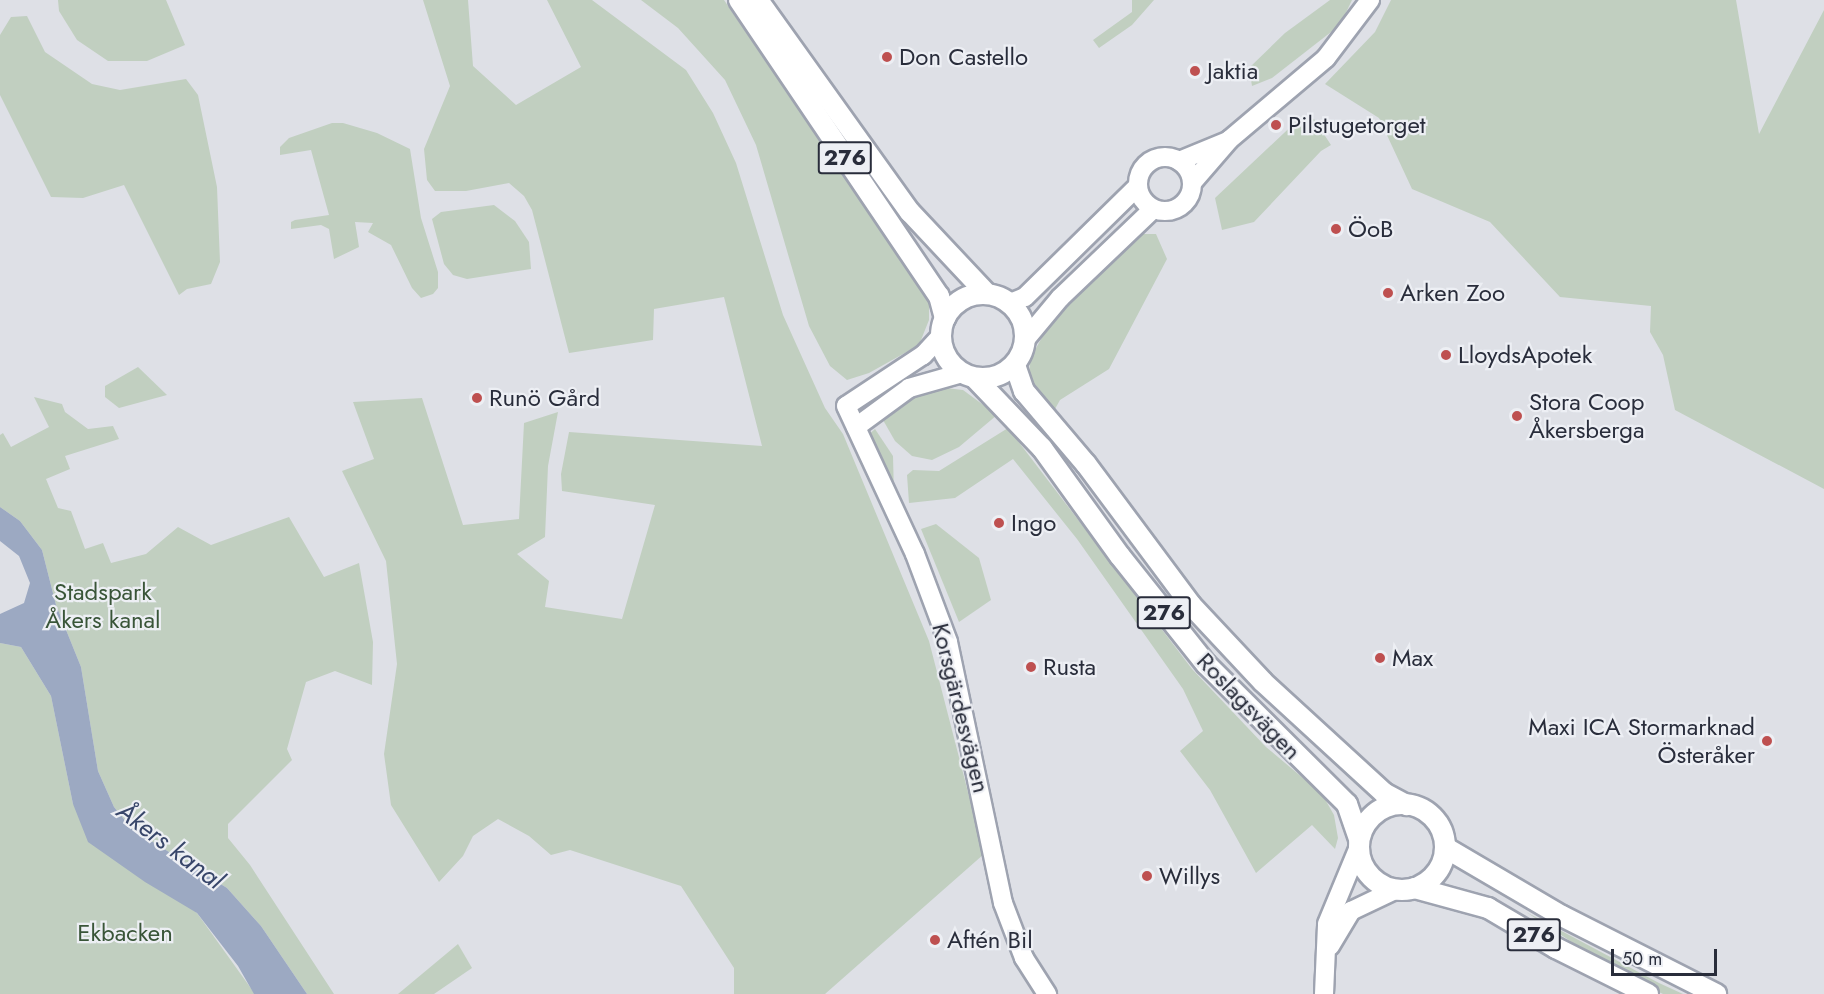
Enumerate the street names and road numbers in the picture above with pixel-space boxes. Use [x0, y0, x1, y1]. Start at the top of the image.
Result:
road number: 276 [816, 139, 874, 177]
road number: 276 [1136, 594, 1192, 632]
street label: Korsgärdesvägen [926, 620, 996, 796]
street label: Roslagsvägen [1191, 647, 1307, 765]
road number: 276 [1506, 916, 1562, 954]

